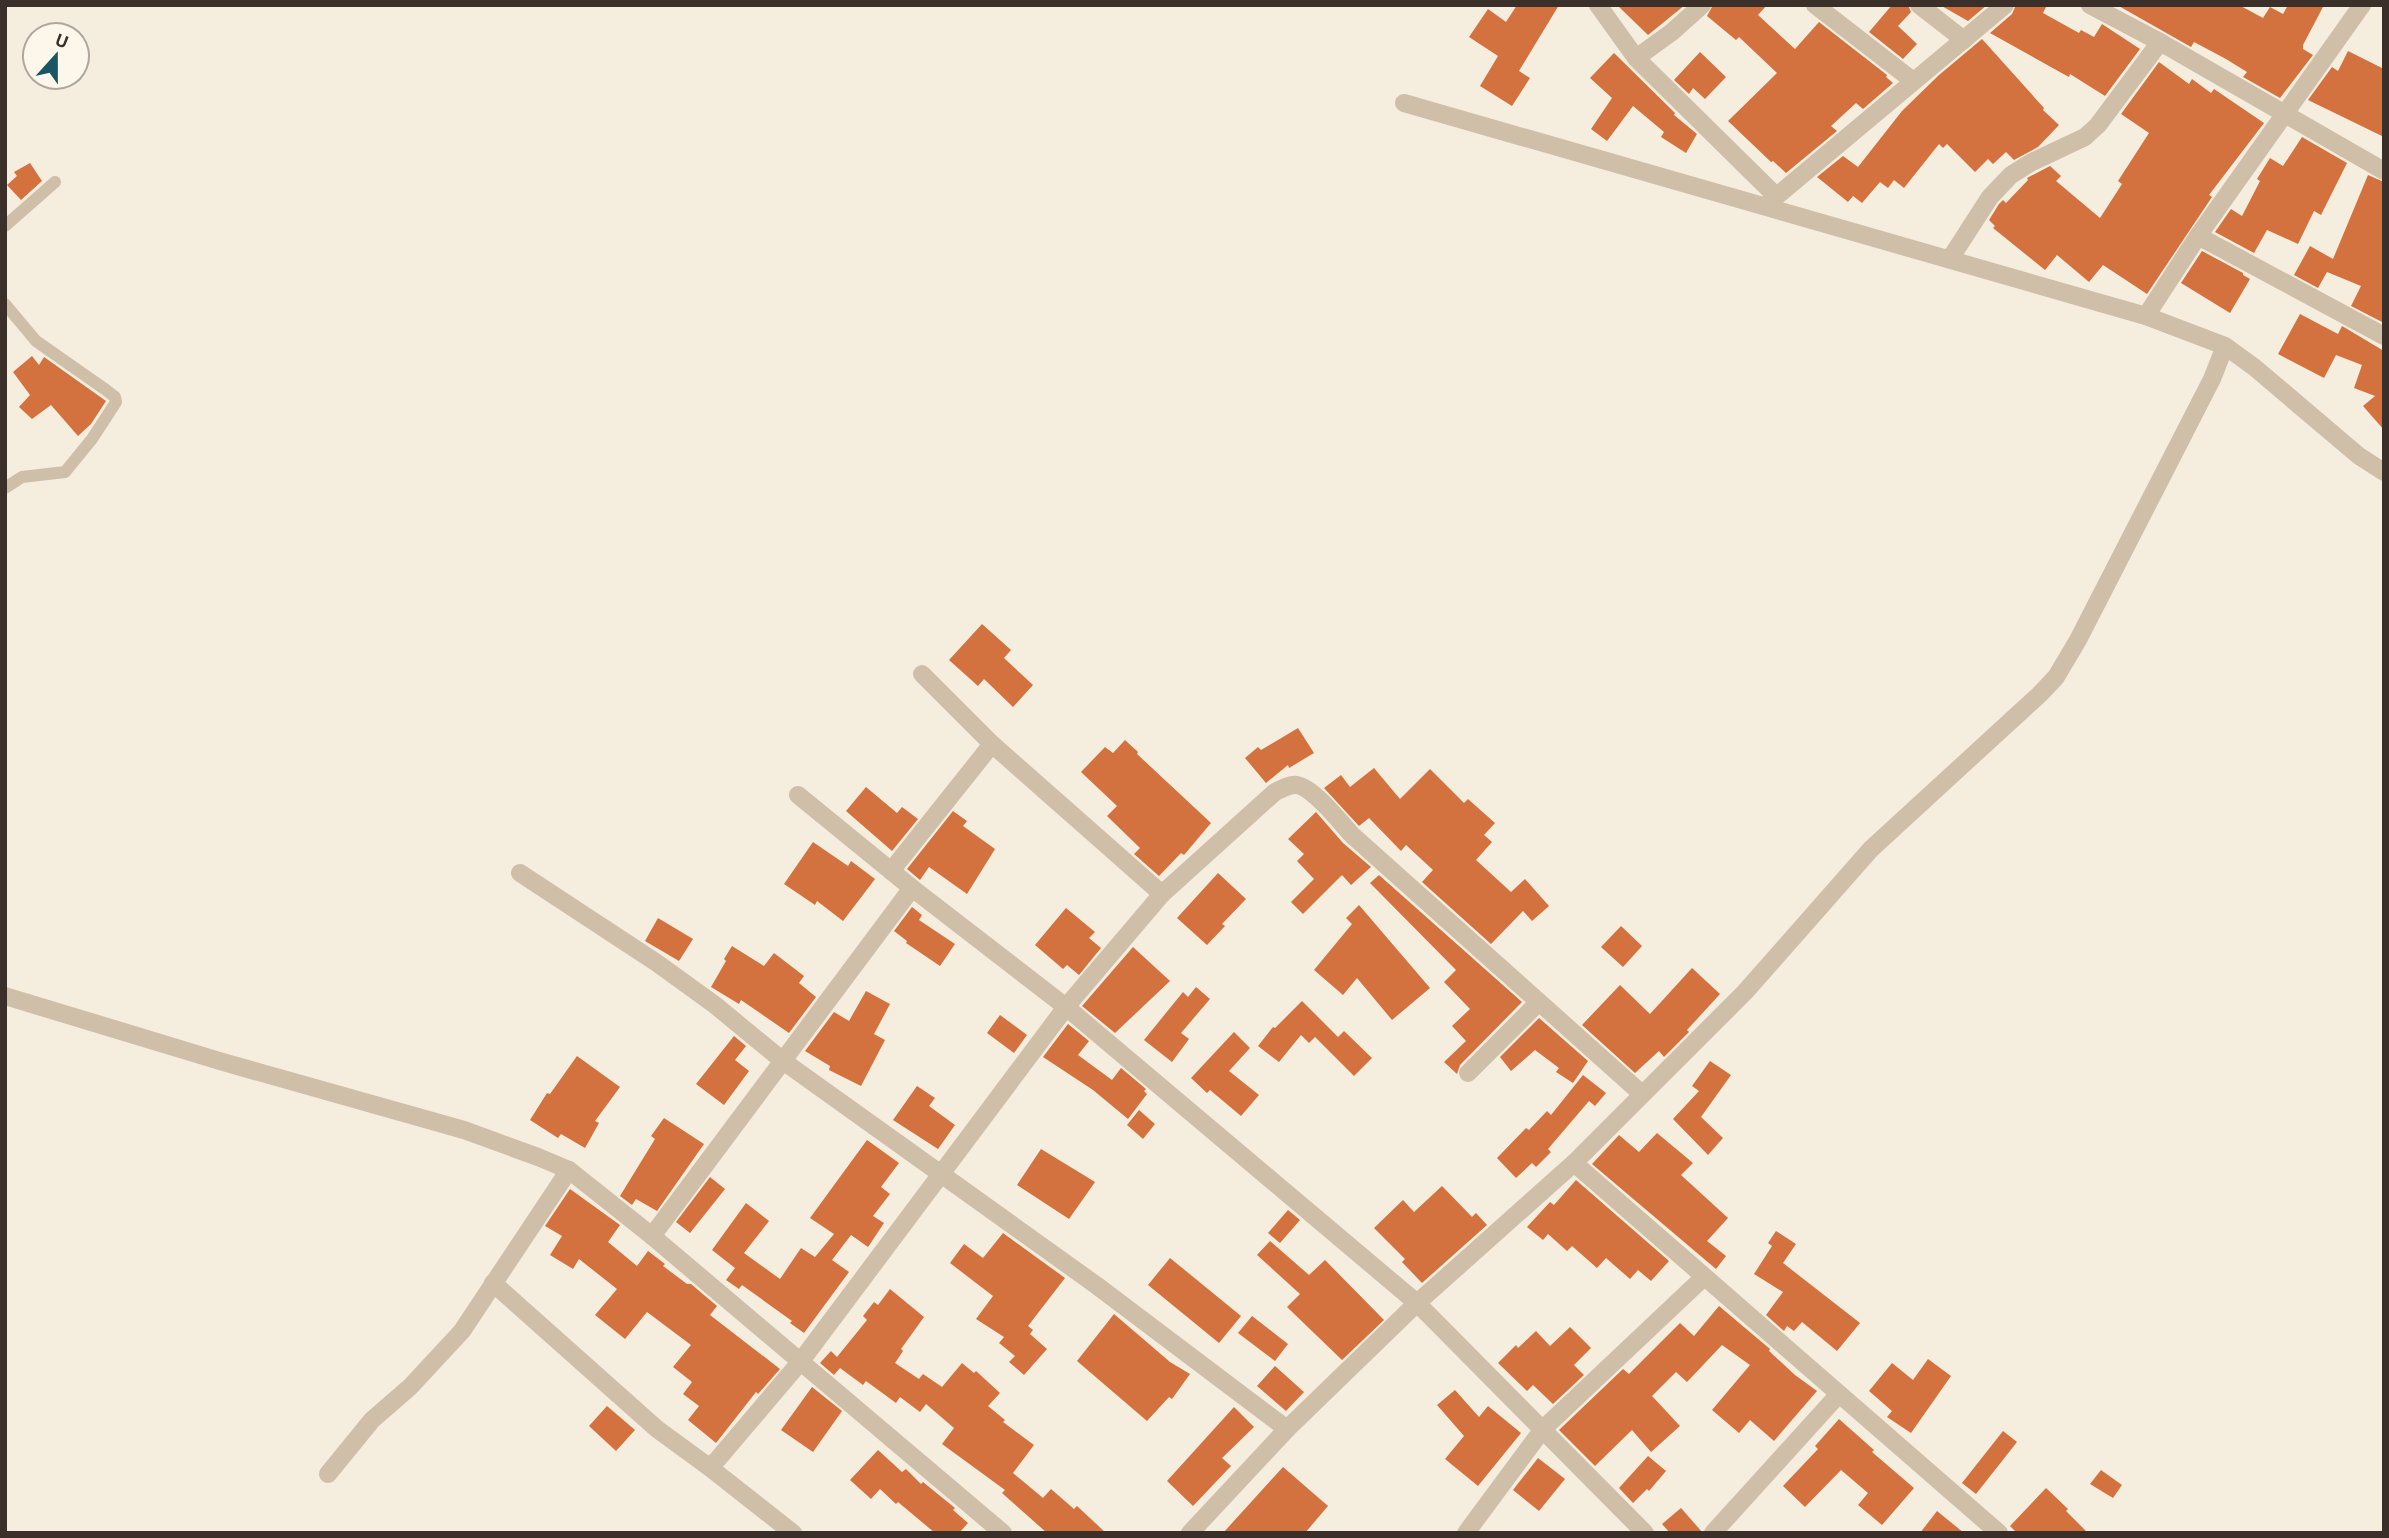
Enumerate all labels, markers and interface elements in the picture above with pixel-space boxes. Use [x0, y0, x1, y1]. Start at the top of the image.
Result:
north arrow [21, 21, 91, 91]
text: U [52, 30, 71, 53]

